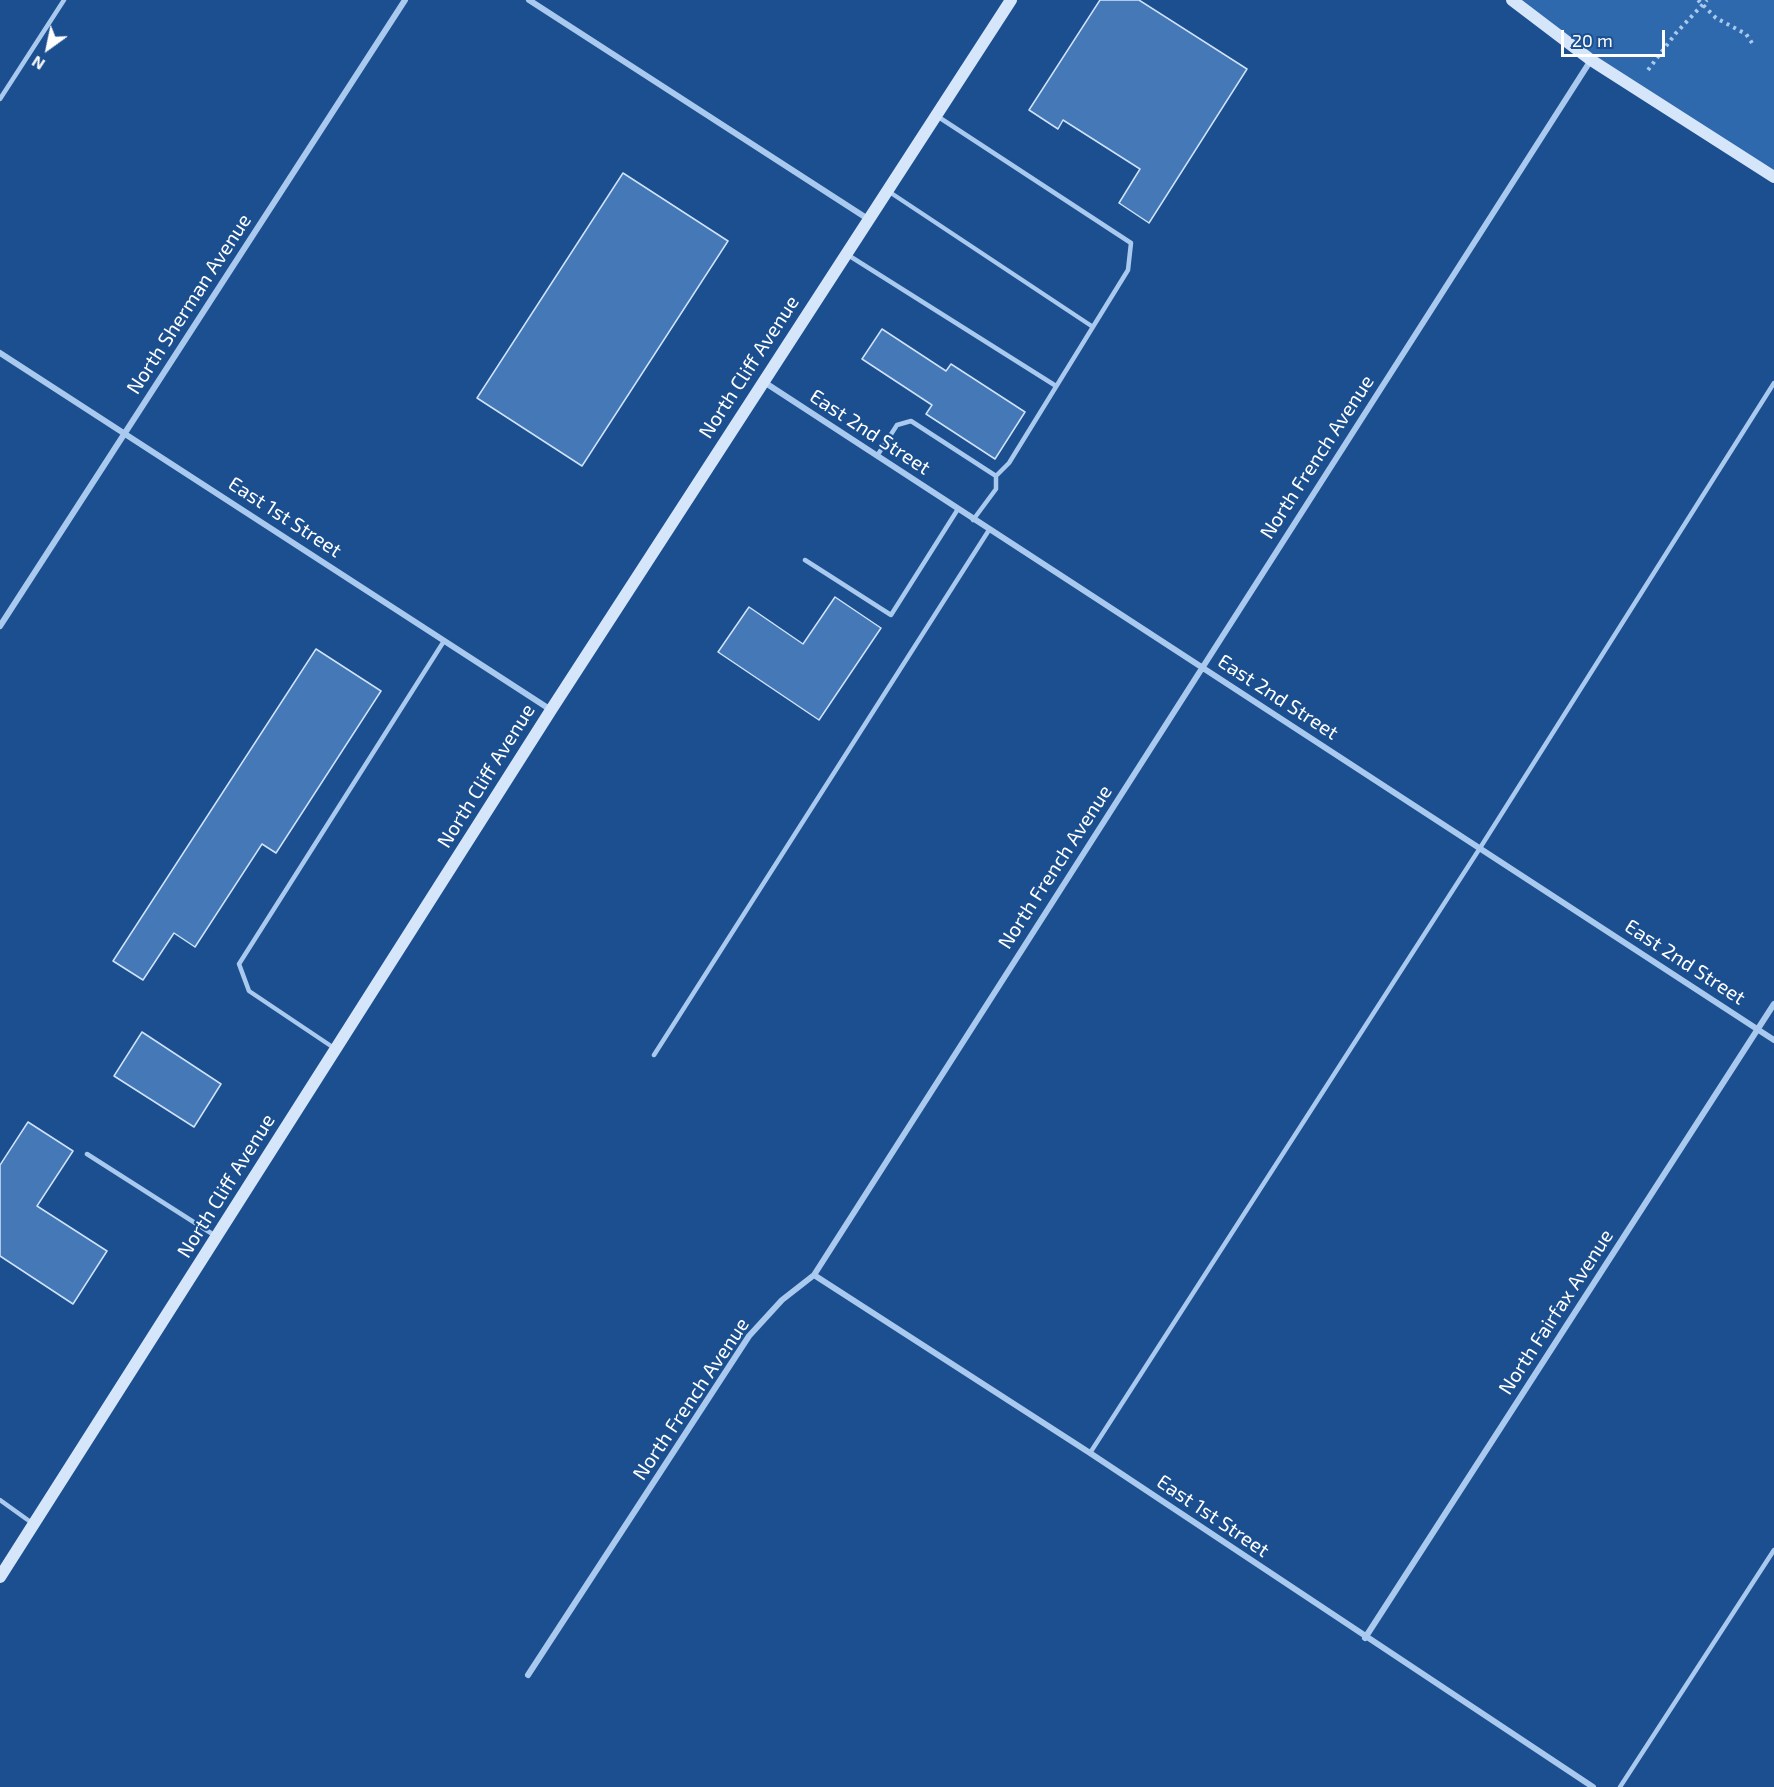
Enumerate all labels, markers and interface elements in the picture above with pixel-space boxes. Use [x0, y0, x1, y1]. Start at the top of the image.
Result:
north arrow [18, 18, 78, 78]
scale bar [1564, 18, 1668, 56]
text: 20 m [1572, 29, 1613, 51]
text: N [28, 52, 48, 75]
street label: North Sherman Avenue [122, 209, 256, 399]
street label: North Cliff Avenue [694, 291, 804, 443]
street label: North French Avenue [1255, 371, 1379, 543]
street label: East 2nd Street [805, 384, 935, 480]
street label: East 1st Street [224, 471, 346, 563]
street label: East 2nd Street [1213, 649, 1343, 745]
street label: North Cliff Avenue [432, 700, 540, 852]
street label: North French Avenue [993, 781, 1117, 953]
street label: East 2nd Street [1620, 914, 1750, 1010]
street label: North Cliff Avenue [172, 1110, 280, 1262]
street label: North Fairfax Avenue [1494, 1225, 1618, 1399]
street label: North French Avenue [628, 1313, 754, 1485]
street label: East 1st Street [1152, 1470, 1274, 1562]

